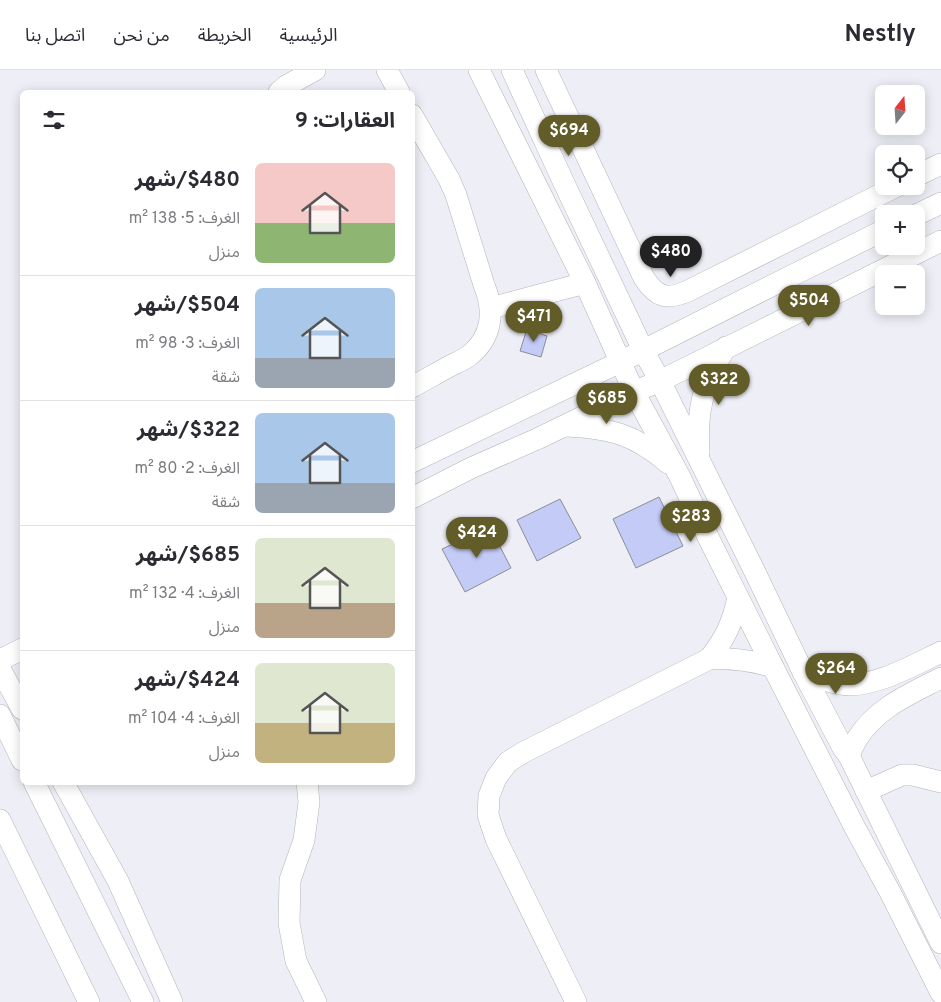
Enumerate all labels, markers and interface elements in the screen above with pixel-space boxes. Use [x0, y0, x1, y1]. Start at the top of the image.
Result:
text: Nestly [845, 20, 916, 50]
text: اتصل بنا [25, 25, 85, 48]
text: من نحن [113, 25, 170, 48]
text: الخريطة [198, 25, 252, 48]
text: الرئيسية [280, 25, 337, 48]
north arrow [875, 85, 925, 135]
map controls [875, 85, 925, 315]
icon: filters [40, 106, 68, 134]
text: العقارات: 9 [295, 108, 395, 135]
pin: $694 [539, 114, 599, 157]
text: $694 [549, 121, 589, 141]
button: locate [875, 145, 925, 195]
text: $480/شهر [135, 167, 240, 194]
icon: home [295, 183, 355, 243]
button: + [875, 205, 925, 255]
text: الغرف: 5 · 138 m² [129, 209, 240, 229]
pin: $480 [641, 236, 701, 278]
text: $480 [651, 242, 691, 262]
text: منزل [209, 243, 240, 263]
button: − [875, 265, 925, 315]
pin: $504 [779, 284, 839, 327]
text: $504 [789, 291, 829, 311]
text: $504/شهر [135, 292, 240, 319]
pin: $471 [504, 300, 564, 343]
text: $471 [516, 307, 552, 327]
icon: home [295, 308, 355, 368]
text: الغرف: 3 · 98 m² [135, 334, 240, 354]
pin: $322 [689, 364, 749, 406]
text: شقة [212, 368, 240, 388]
text: $322 [700, 370, 738, 390]
pin: $685 [577, 382, 637, 425]
text: $685 [587, 389, 627, 409]
text: $322/شهر [137, 417, 240, 444]
icon: home [295, 433, 355, 493]
text: الغرف: 2 · 80 m² [134, 459, 240, 479]
text: شقة [212, 493, 240, 513]
pin: $283 [661, 500, 721, 543]
text: $283 [671, 507, 711, 527]
pin: $424 [447, 516, 507, 559]
text: $424 [457, 523, 497, 543]
text: $685/شهر [136, 542, 240, 569]
icon: home [295, 558, 355, 618]
text: الغرف: 4 · 132 m² [129, 584, 240, 604]
text: منزل [209, 618, 240, 638]
pin: $264 [806, 652, 866, 695]
text: $264 [816, 659, 856, 679]
text: $424/شهر [135, 667, 240, 694]
icon: home [295, 683, 355, 743]
text: الغرف: 4 · 104 m² [128, 709, 240, 729]
text: منزل [209, 743, 240, 763]

